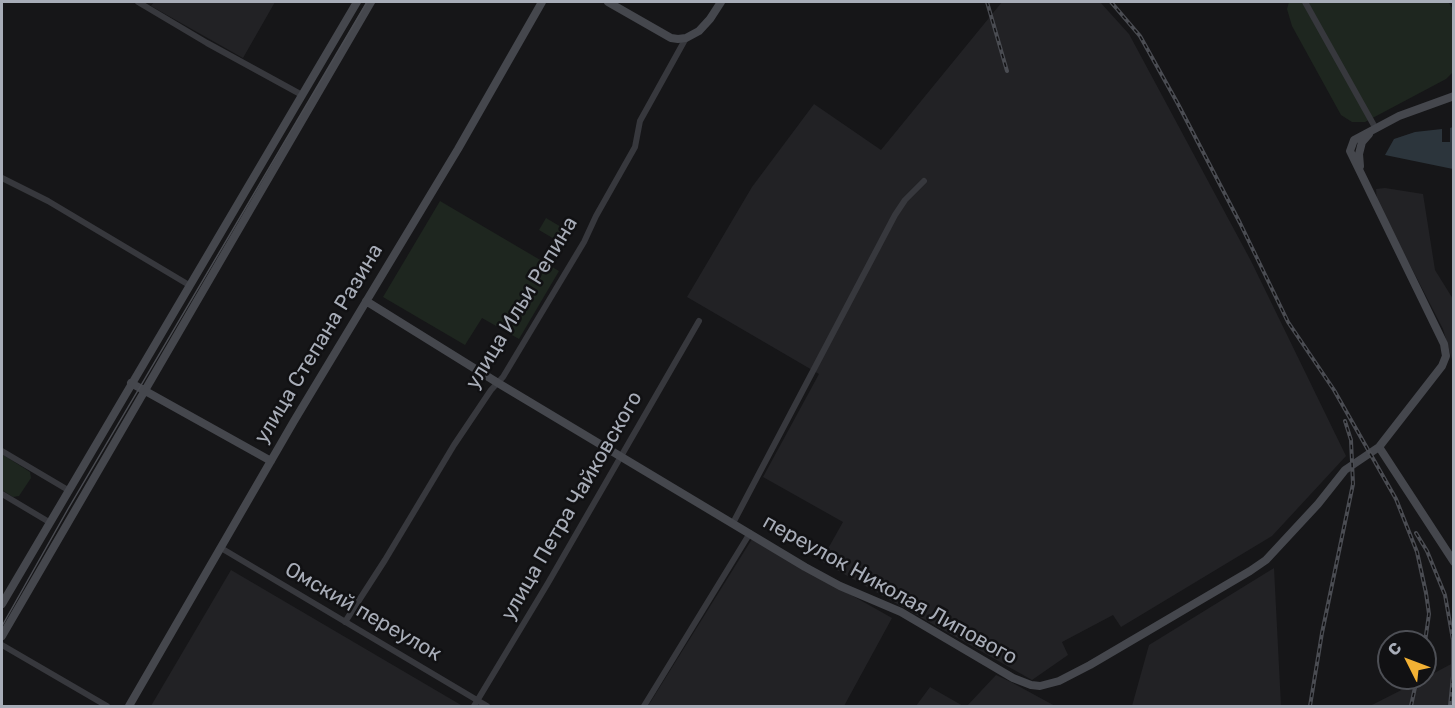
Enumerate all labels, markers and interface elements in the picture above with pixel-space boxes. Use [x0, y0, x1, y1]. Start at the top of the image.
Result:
street label: улица Ильи Репина [461, 212, 583, 394]
street label: улица Степана Разина [249, 240, 389, 448]
street label: улица Петра Чайковского [496, 387, 648, 625]
street label: переулок Николая Липового [758, 509, 1022, 671]
street label: Омский переулок [280, 557, 446, 667]
north arrow [1377, 630, 1437, 690]
text: С [1384, 638, 1406, 659]

